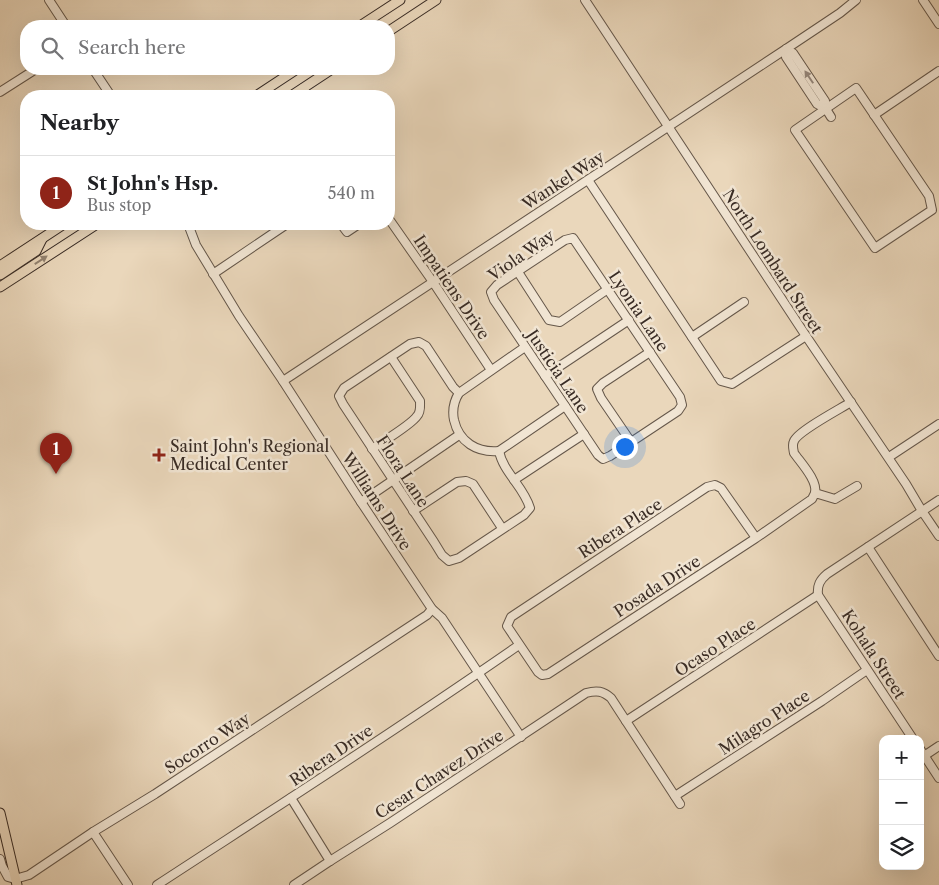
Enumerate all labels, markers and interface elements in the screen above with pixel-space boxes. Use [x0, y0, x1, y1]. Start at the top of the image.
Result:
search box [20, 20, 395, 75]
icon: search [38, 34, 66, 62]
text: Search here [78, 36, 186, 59]
one-way arrow [804, 70, 814, 84]
text: Nearby [40, 110, 119, 135]
street label: Wankel Way [517, 146, 609, 214]
text: St John's Hsp. [87, 172, 218, 195]
text: 1 [52, 183, 60, 203]
text: 540 m [328, 183, 375, 203]
street label: North Lombard Street [719, 185, 827, 337]
text: Bus stop [87, 195, 151, 215]
street label: Viola Way [483, 224, 559, 286]
street label: Impatiens Drive [410, 231, 494, 343]
one-way arrow [34, 255, 48, 265]
street label: Lyonia Lane [605, 267, 673, 355]
street label: Justicia Lane [521, 323, 593, 417]
street label: Flora Lane [372, 431, 434, 511]
pin: 1 [40, 433, 72, 474]
your location [612, 434, 638, 460]
place label: Saint John's Regional Medical Center [170, 436, 330, 474]
street label: Williams Drive [337, 447, 416, 554]
marker: Saint John's Regional Medical Center [152, 448, 166, 462]
street label: Ribera Place [575, 494, 666, 562]
street label: Posada Drive [610, 551, 704, 621]
street label: Kohala Street [838, 605, 911, 703]
street label: Ocaso Place [671, 613, 759, 681]
street label: Milagro Place [715, 685, 813, 759]
street label: Socorro Way [161, 708, 254, 778]
street label: Ribera Drive [286, 720, 376, 790]
street label: Cesar Chavez Drive [371, 725, 507, 823]
map controls [879, 735, 924, 870]
button: + [879, 735, 924, 780]
button: − [879, 780, 924, 825]
button: layers [879, 825, 924, 870]

